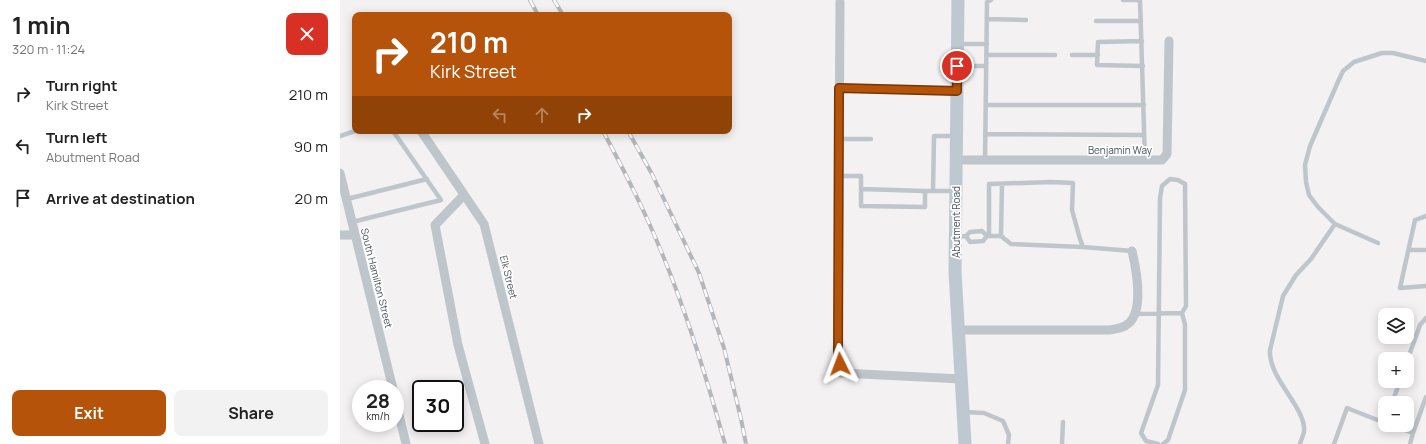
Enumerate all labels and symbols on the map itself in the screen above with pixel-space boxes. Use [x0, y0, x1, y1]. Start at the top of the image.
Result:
pin [940, 49, 974, 83]
street label: Benjamin Way [1088, 143, 1153, 157]
street label: Abutment Road [949, 186, 963, 258]
street label: South Hamilton Street [358, 227, 396, 329]
street label: Elk Street [497, 254, 521, 300]
position arrow [819, 343, 861, 385]
speed limit sign: 30 [412, 380, 464, 432]

